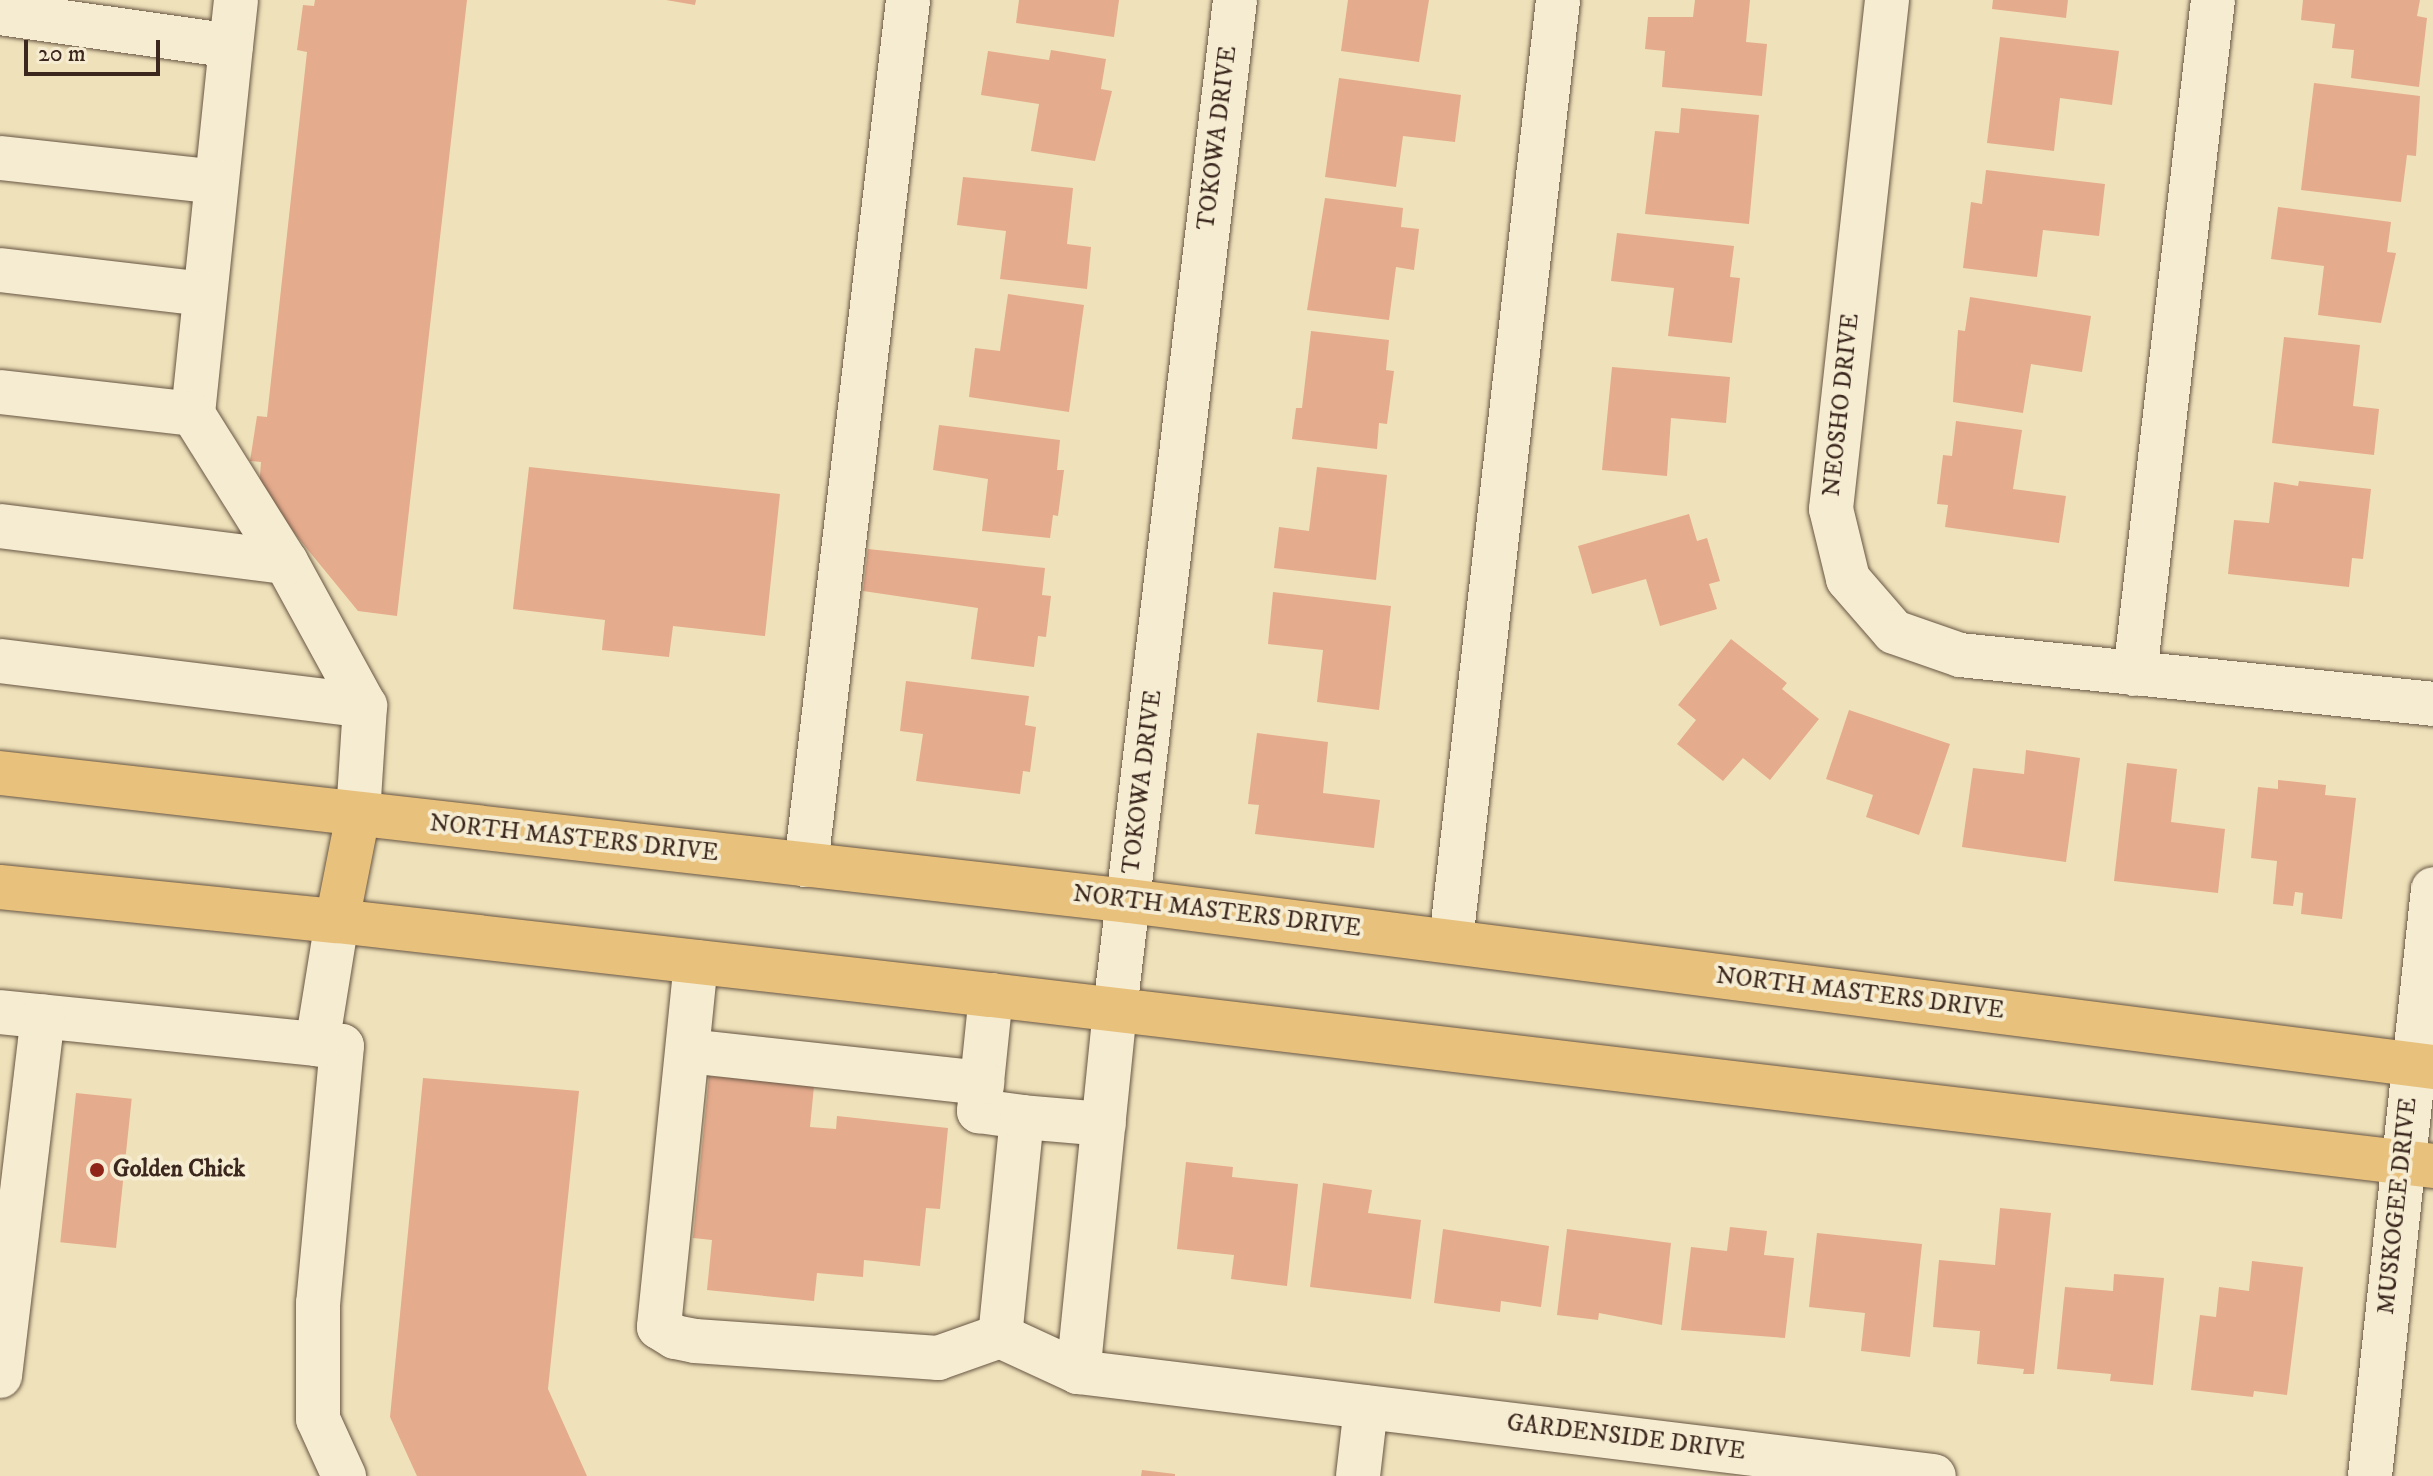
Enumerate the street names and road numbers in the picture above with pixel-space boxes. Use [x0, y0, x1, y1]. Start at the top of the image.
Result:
street label: TOKOWA DRIVE [1192, 44, 1244, 232]
street label: NEOSHO DRIVE [1818, 312, 1866, 498]
street label: TOKOWA DRIVE [1117, 688, 1169, 876]
street label: NORTH MASTERS DRIVE [428, 810, 720, 868]
street label: NORTH MASTERS DRIVE [1071, 880, 1363, 944]
street label: NORTH MASTERS DRIVE [1714, 962, 2006, 1026]
street label: MUSKOGEE DRIVE [2372, 1096, 2424, 1316]
street label: GARDENSIDE DRIVE [1505, 1409, 1747, 1467]

